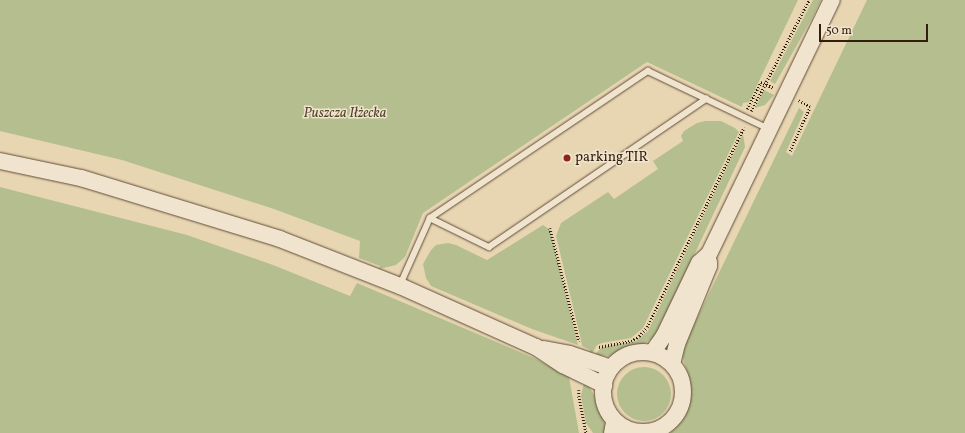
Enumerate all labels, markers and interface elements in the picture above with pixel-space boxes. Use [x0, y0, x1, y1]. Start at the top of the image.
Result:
scale bar [821, 16, 930, 42]
text: 50 m [826, 23, 852, 39]
park label: Puszcza Iłżecka [304, 106, 386, 122]
place label: parking TIR [575, 150, 648, 166]
marker: parking TIR [562, 153, 572, 163]

